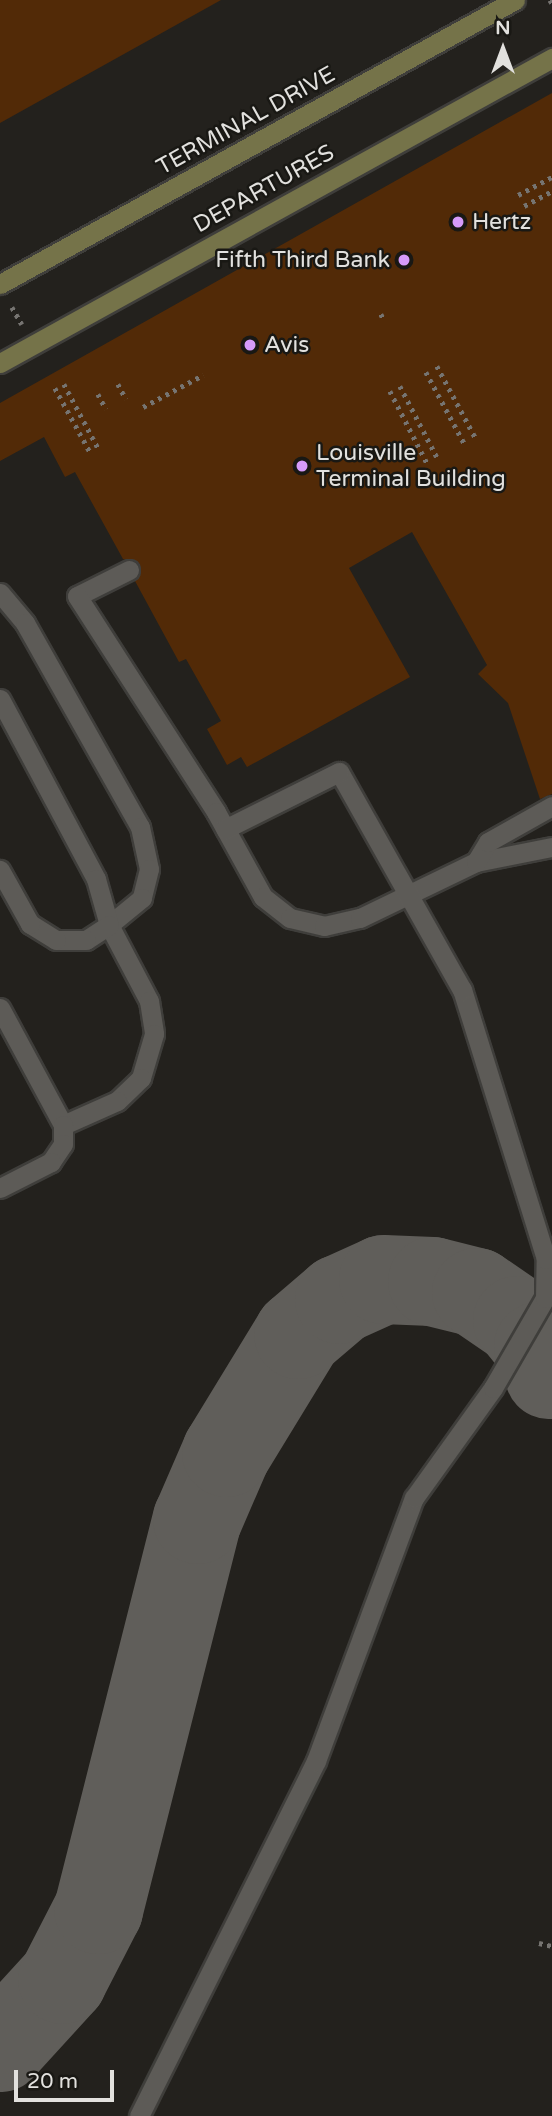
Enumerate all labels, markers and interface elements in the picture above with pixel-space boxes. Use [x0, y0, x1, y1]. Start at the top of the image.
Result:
north arrow [468, 14, 538, 84]
text: N [495, 17, 511, 39]
street label: TERMINAL DRIVE [152, 61, 340, 181]
street label: DEPARTURES [189, 139, 339, 239]
place label: Hertz [472, 208, 531, 236]
marker: Hertz [450, 214, 466, 230]
place label: Fifth Third Bank [215, 246, 390, 274]
marker: Fifth Third Bank [396, 252, 412, 268]
place label: Avis [264, 331, 309, 359]
marker: Avis [242, 337, 258, 353]
place label: Louisville Terminal Building [316, 439, 506, 493]
marker: Louisville Terminal Building [294, 458, 310, 474]
scale bar [18, 2056, 117, 2100]
text: 20 m [27, 2069, 78, 2094]

